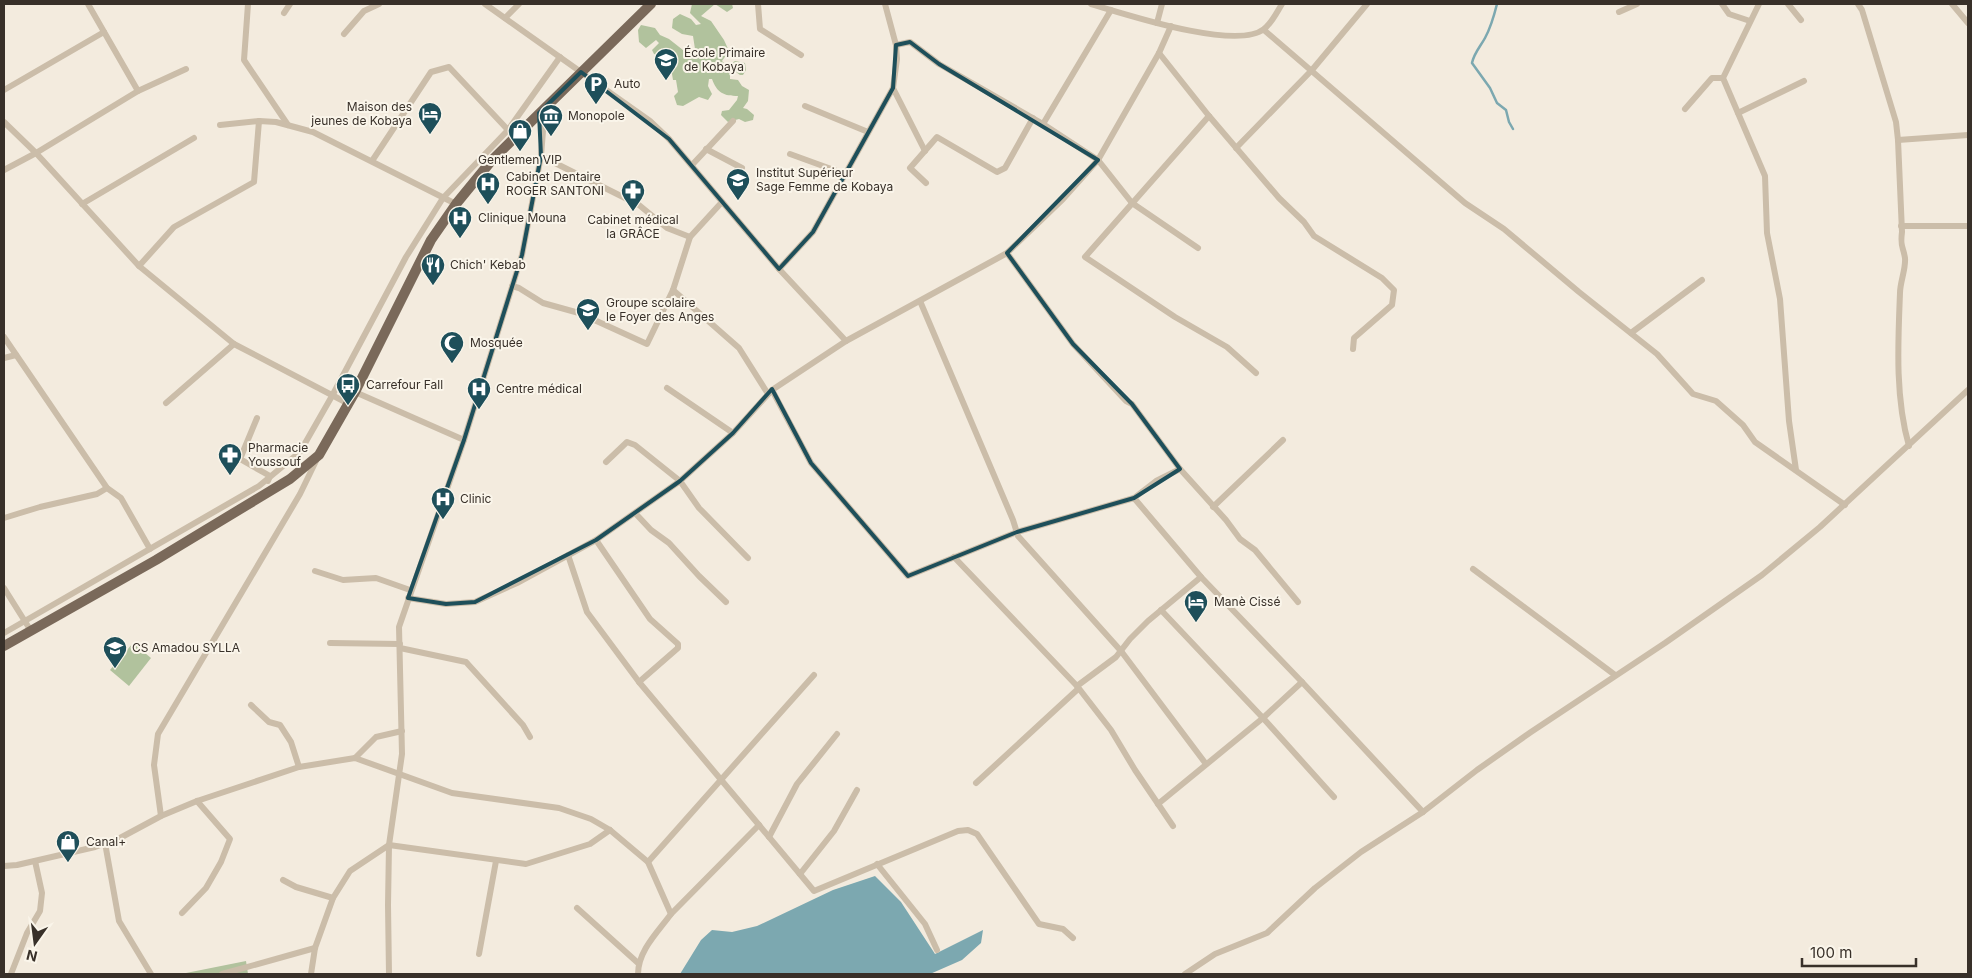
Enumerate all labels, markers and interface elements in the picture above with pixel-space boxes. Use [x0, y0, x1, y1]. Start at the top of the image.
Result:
place label: École Primaire de Kobaya [684, 45, 765, 74]
school or university icon: École Primaire de Kobaya [653, 47, 679, 81]
parking icon: Auto [583, 71, 609, 105]
place label: Auto [614, 76, 640, 91]
place label: Maison des jeunes de Kobaya [310, 99, 412, 128]
hotel icon: Maison des jeunes de Kobaya [417, 101, 443, 135]
museum icon: Monopole [538, 103, 564, 137]
place label: Monopole [568, 108, 625, 123]
shop icon: Gentlemen VIP [507, 118, 533, 152]
place label: Gentlemen VIP [478, 152, 562, 167]
place label: Institut Supérieur Sage Femme de Kobaya [756, 165, 893, 194]
school or university icon: Institut Supérieur Sage Femme de Kobaya [725, 167, 751, 201]
place label: Cabinet Dentaire ROGER SANTONI [506, 169, 604, 198]
hospital icon: Cabinet Dentaire ROGER SANTONI [475, 171, 501, 205]
pharmacy icon: Cabinet médical la GRÂCE [620, 178, 646, 212]
hospital icon: Clinique Mouna [447, 205, 473, 239]
place label: Clinique Mouna [478, 210, 566, 225]
place label: Cabinet médical la GRÂCE [587, 212, 679, 241]
restaurant icon: Chich' Kebab [420, 252, 446, 286]
place label: Chich' Kebab [450, 257, 526, 272]
place label: Groupe scolaire le Foyer des Anges [606, 295, 714, 324]
school or university icon: Groupe scolaire le Foyer des Anges [575, 297, 601, 331]
mosque icon: Mosquée [439, 330, 465, 364]
place label: Mosquée [470, 335, 523, 350]
bus stop icon: Carrefour Fall [335, 372, 361, 406]
hospital icon: Centre médical [466, 376, 492, 410]
place label: Carrefour Fall [366, 377, 443, 392]
place label: Centre médical [496, 381, 582, 396]
place label: Pharmacie Youssouf [248, 440, 308, 469]
pharmacy icon: Pharmacie Youssouf [217, 442, 243, 476]
hospital icon: Clinic [430, 486, 456, 520]
place label: Clinic [460, 491, 492, 506]
hotel icon: Manè Cissé [1183, 589, 1209, 623]
place label: Manè Cissé [1214, 594, 1280, 609]
school or university icon: CS Amadou SYLLA [102, 635, 128, 669]
place label: CS Amadou SYLLA [132, 640, 240, 655]
shop icon: Canal+ [55, 829, 81, 863]
place label: Canal+ [86, 834, 126, 849]
north arrow [10, 918, 60, 968]
scale bar [1802, 936, 1916, 968]
text: 100 m [1810, 943, 1852, 962]
text: N [25, 947, 39, 966]

